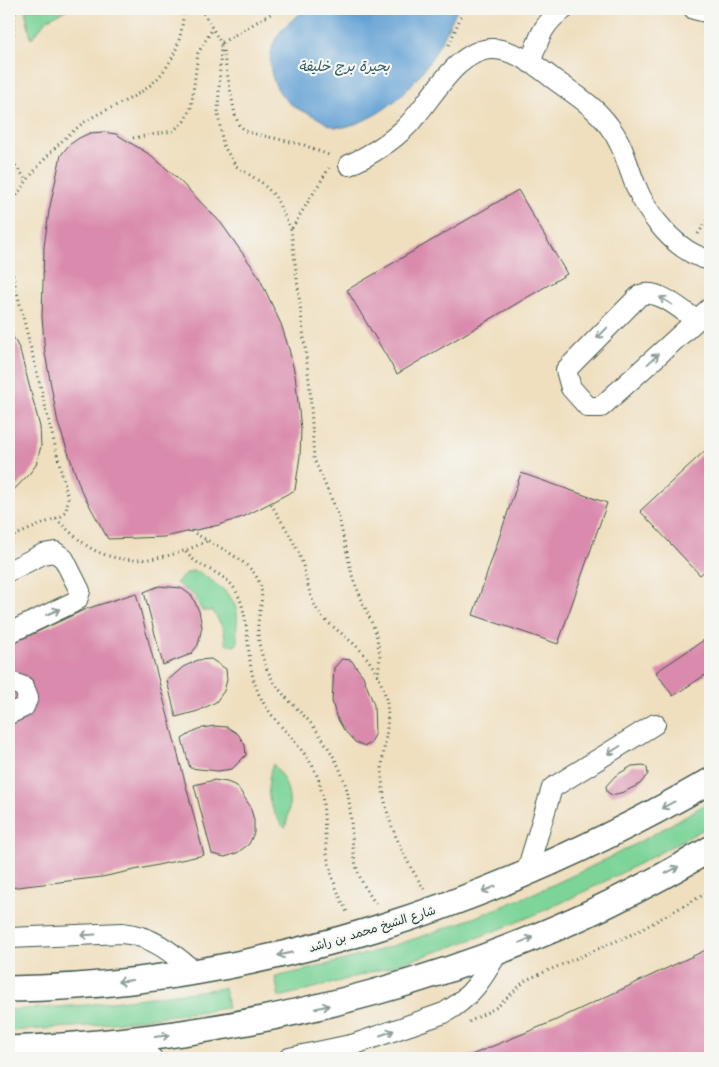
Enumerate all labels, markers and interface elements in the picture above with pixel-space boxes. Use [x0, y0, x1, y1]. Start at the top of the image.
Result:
water label: بحيرة برج خليفة [299, 56, 390, 76]
one-way arrow [660, 295, 674, 305]
one-way arrow [596, 327, 608, 340]
one-way arrow [647, 353, 659, 365]
one-way arrow [45, 606, 60, 616]
one-way arrow [607, 745, 621, 755]
one-way arrow [661, 801, 676, 810]
one-way arrow [665, 865, 679, 875]
one-way arrow [482, 885, 497, 894]
street label: شارع الشيخ محمد بن راشد [306, 901, 438, 957]
one-way arrow [80, 930, 96, 939]
one-way arrow [518, 935, 533, 944]
one-way arrow [277, 950, 293, 960]
one-way arrow [117, 976, 133, 986]
one-way arrow [313, 1002, 329, 1011]
one-way arrow [378, 1028, 394, 1037]
one-way arrow [154, 1031, 170, 1041]

